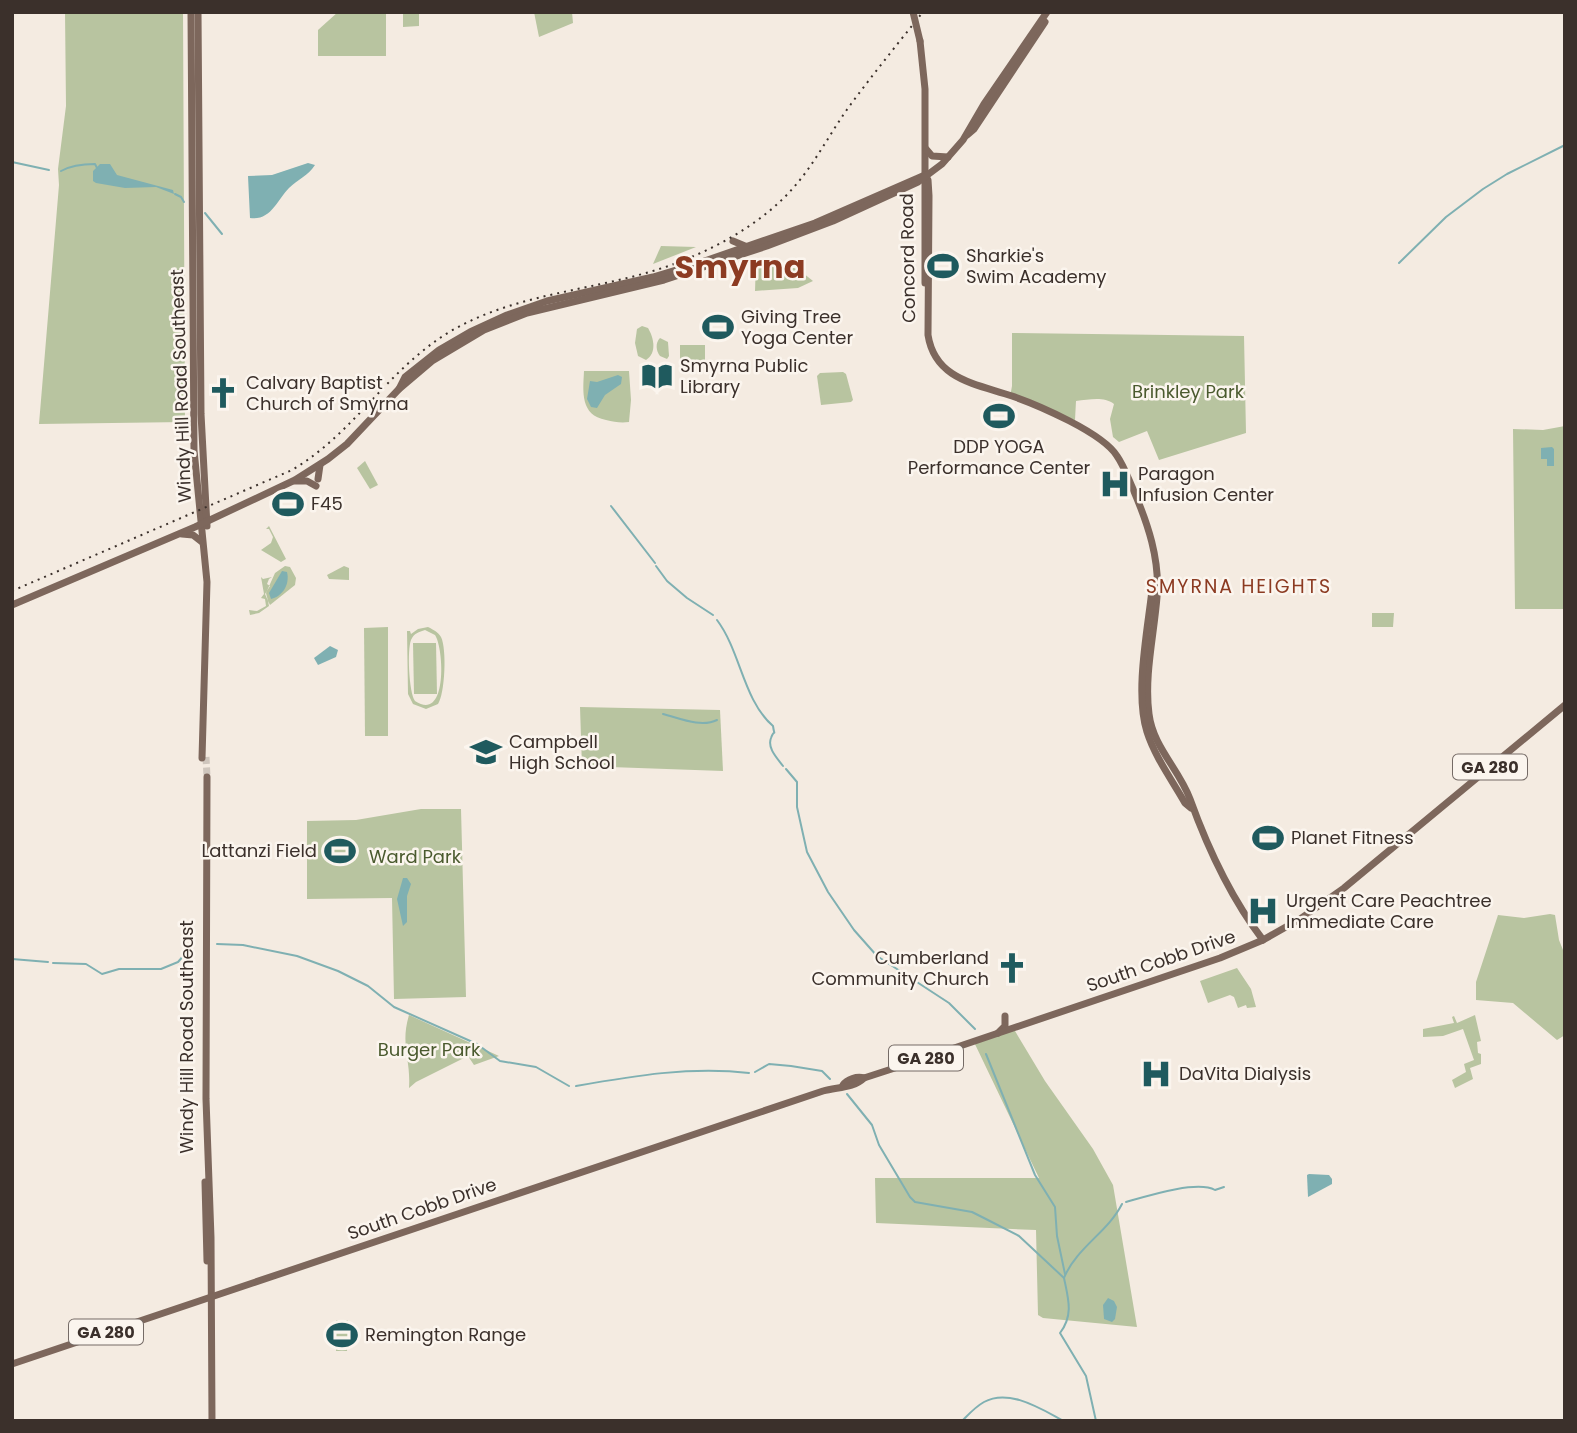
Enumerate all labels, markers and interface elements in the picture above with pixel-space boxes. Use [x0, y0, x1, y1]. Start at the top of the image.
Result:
street label: Concord Road [894, 193, 921, 323]
place label: Sharkie's Swim Academy [966, 243, 1106, 289]
district label: Smyrna [675, 244, 805, 289]
sports icon: Sharkie's Swim Academy [926, 249, 960, 283]
street label: Windy Hill Road Southeast [164, 269, 197, 503]
place label: Giving Tree Yoga Center [741, 304, 853, 350]
sports icon: Giving Tree Yoga Center [701, 310, 735, 344]
place label: Smyrna Public Library [680, 353, 808, 399]
library icon: Smyrna Public Library [640, 359, 674, 393]
place label: Calvary Baptist Church of Smyrna [246, 370, 409, 416]
church icon: Calvary Baptist Church of Smyrna [206, 376, 240, 410]
park label: Brinkley Park [1132, 379, 1245, 404]
sports icon: DDP YOGA Performance Center [982, 399, 1016, 433]
place label: DDP YOGA Performance Center [908, 434, 1091, 480]
place label: Paragon Infusion Center [1138, 461, 1274, 507]
hospital icon: Paragon Infusion Center [1098, 467, 1132, 501]
sports icon: F45 [271, 487, 305, 521]
place label: F45 [311, 491, 343, 516]
district label: SMYRNA HEIGHTS [1146, 573, 1332, 600]
place label: Campbell High School [509, 729, 615, 775]
school or university icon: Campbell High School [469, 735, 503, 769]
road number: GA 280 [1453, 754, 1527, 780]
sports icon: Planet Fitness [1251, 821, 1285, 855]
place label: Planet Fitness [1291, 825, 1414, 850]
sports icon: Lattanzi Field [323, 834, 357, 868]
place label: Lattanzi Field [202, 838, 317, 863]
park label: Ward Park [369, 844, 462, 869]
place label: Urgent Care Peachtree Immediate Care [1286, 888, 1492, 934]
hospital icon: Urgent Care Peachtree Immediate Care [1246, 894, 1280, 928]
street label: Windy Hill Road Southeast [174, 920, 199, 1154]
street label: South Cobb Drive [1083, 923, 1239, 998]
place label: Cumberland Community Church [811, 945, 989, 991]
church icon: Cumberland Community Church [995, 951, 1029, 985]
park label: Burger Park [378, 1037, 481, 1062]
road number: GA 280 [889, 1046, 963, 1070]
hospital icon: DaVita Dialysis [1139, 1057, 1173, 1091]
place label: DaVita Dialysis [1179, 1061, 1311, 1086]
street label: South Cobb Drive [344, 1171, 500, 1246]
sports icon: Remington Range [325, 1318, 359, 1352]
road number: GA 280 [69, 1320, 143, 1344]
place label: Remington Range [365, 1322, 526, 1347]

